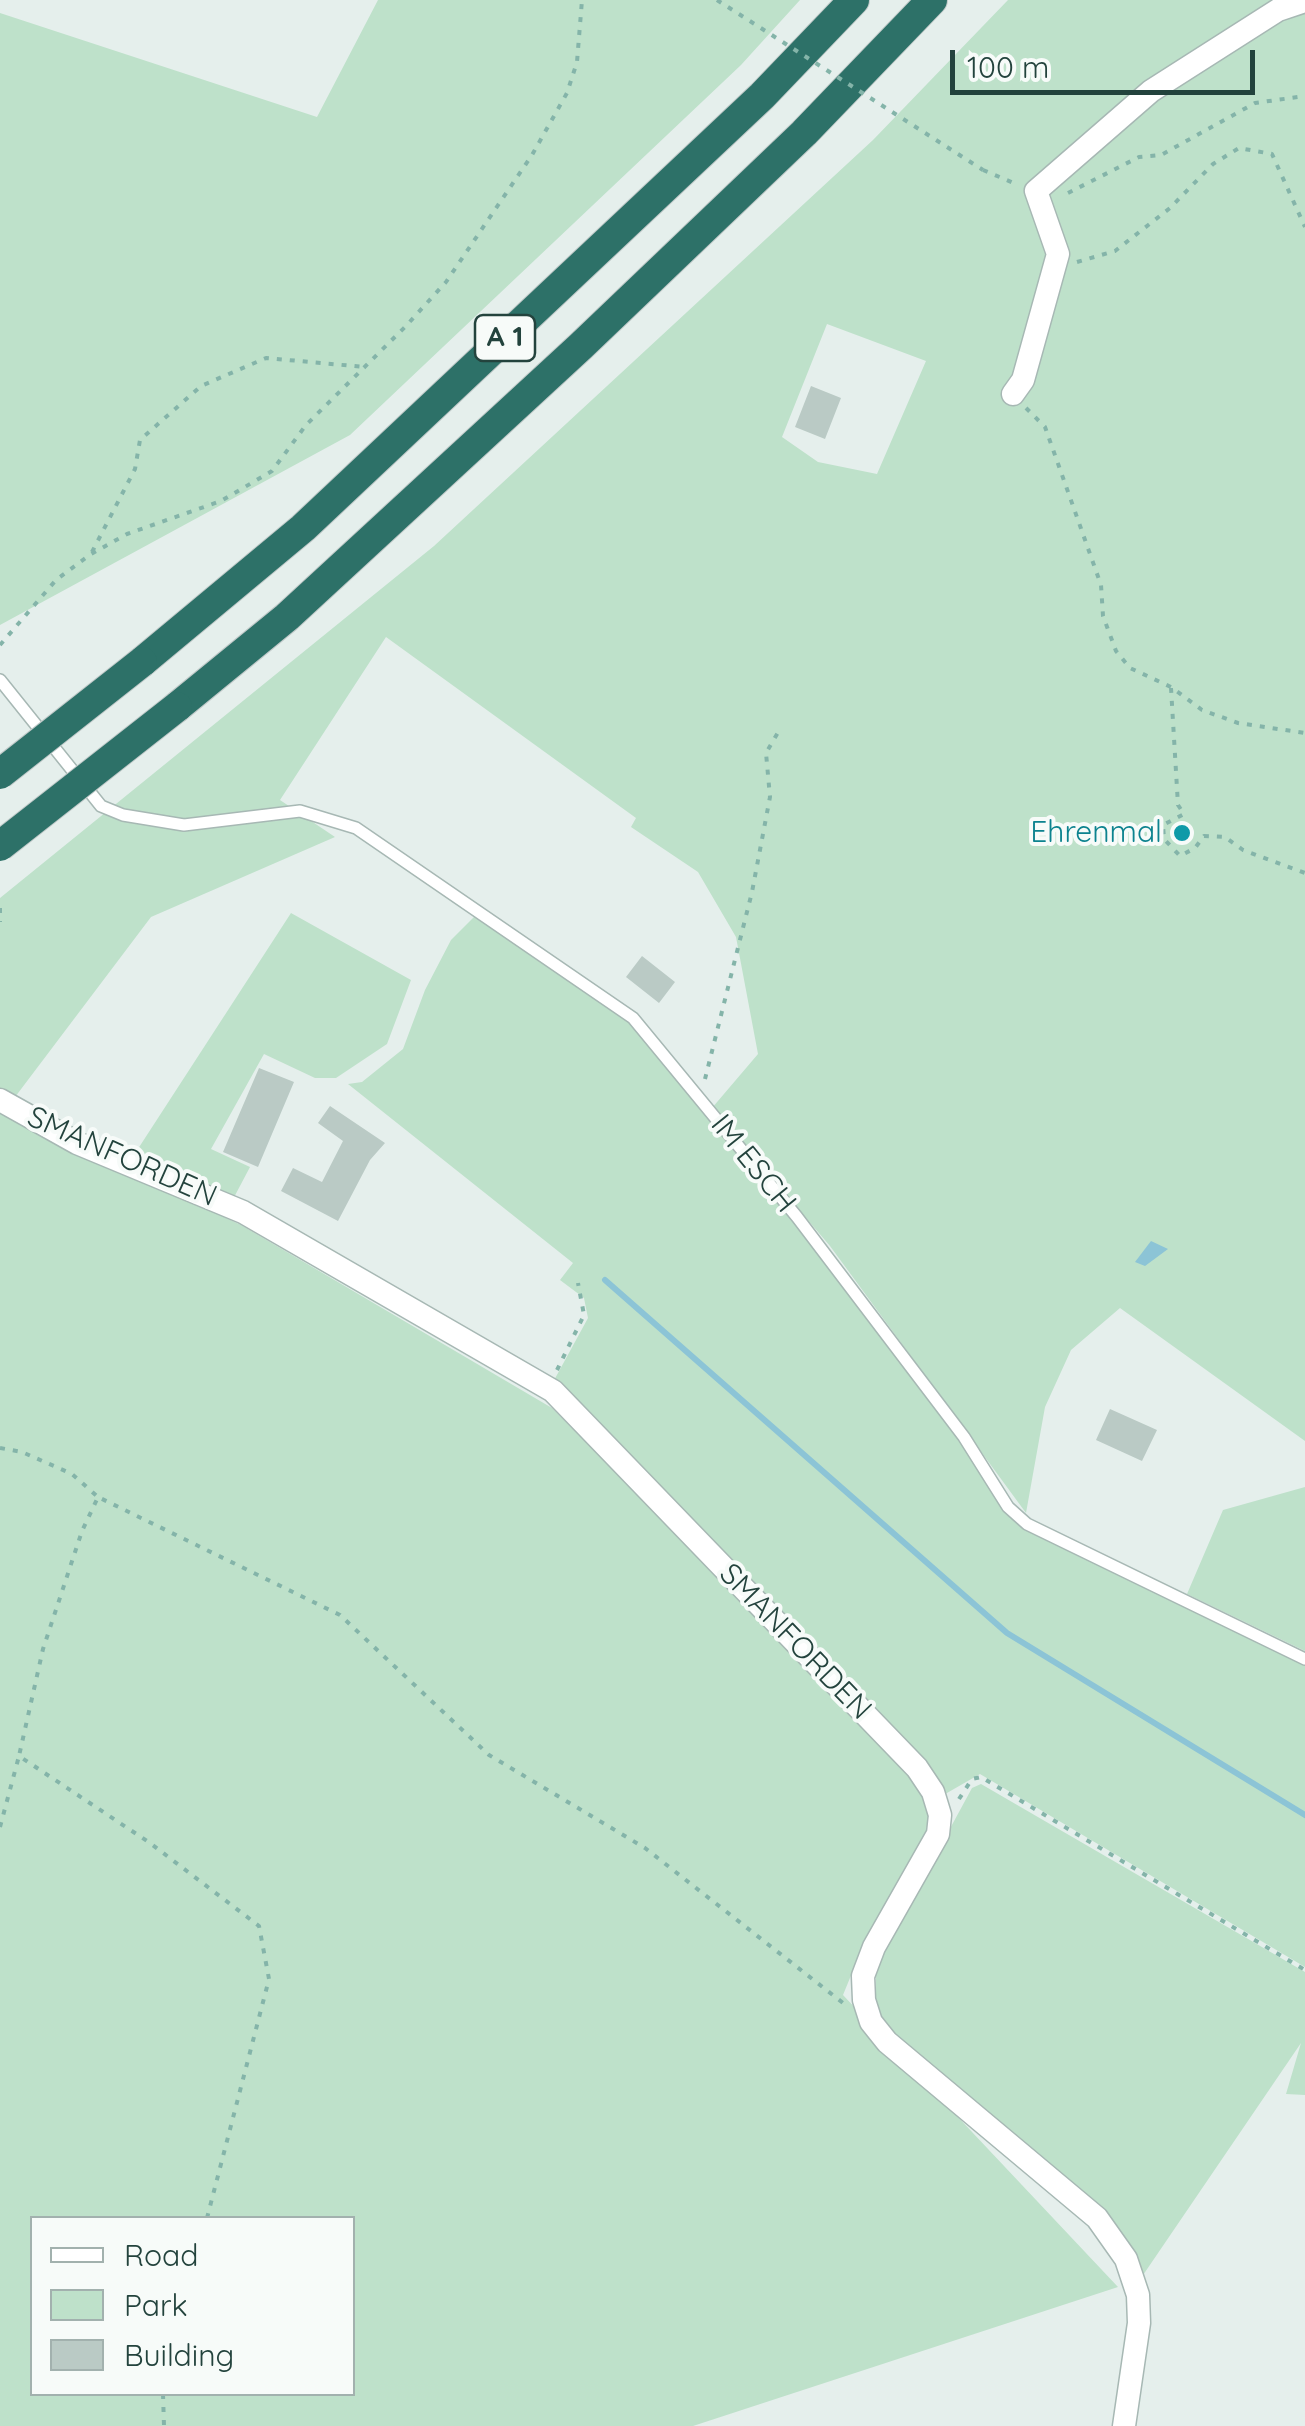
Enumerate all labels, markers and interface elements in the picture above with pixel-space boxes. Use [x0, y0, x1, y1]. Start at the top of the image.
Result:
scale bar [955, 30, 1260, 92]
text: 100 m [967, 48, 1049, 86]
road number: A 1 [475, 315, 535, 361]
place label: Ehrenmal [1030, 815, 1162, 851]
marker: Ehrenmal [1171, 822, 1193, 844]
street label: SMANFORDEN [22, 1099, 222, 1215]
street label: IM ESCH [703, 1108, 803, 1220]
street label: SMANFORDEN [711, 1556, 879, 1728]
legend [30, 2216, 355, 2396]
text: Road [124, 2236, 198, 2274]
text: Park [124, 2286, 188, 2324]
text: Building [124, 2336, 234, 2374]

